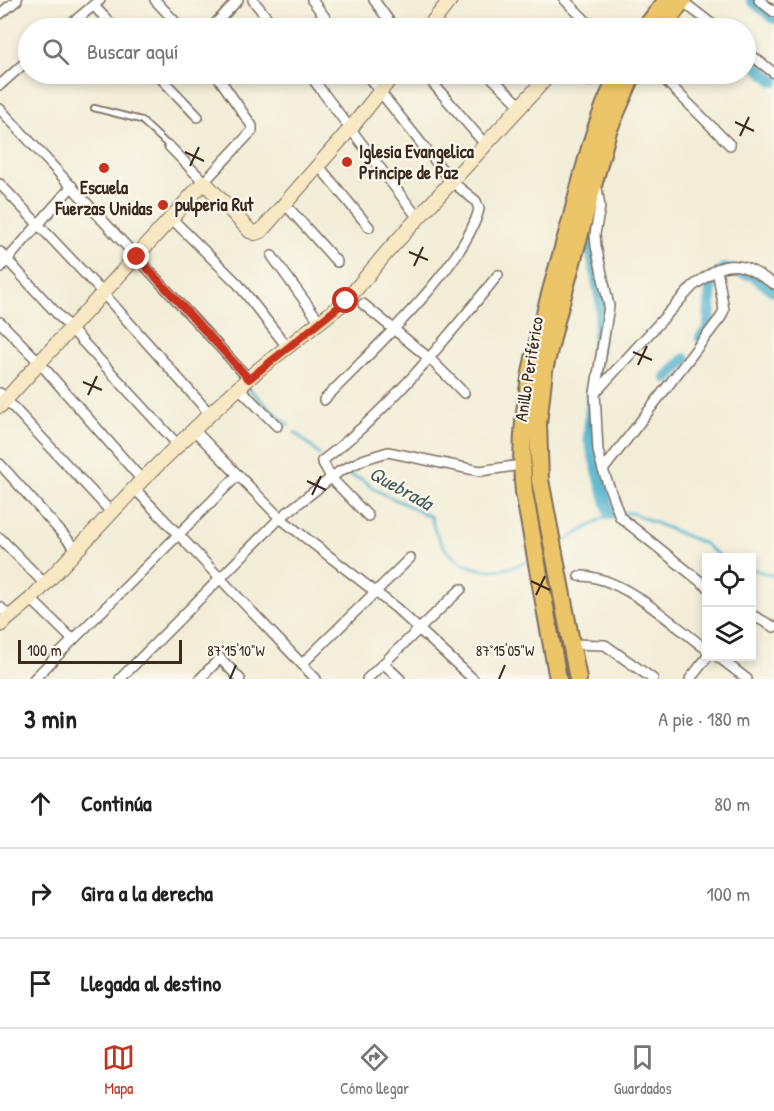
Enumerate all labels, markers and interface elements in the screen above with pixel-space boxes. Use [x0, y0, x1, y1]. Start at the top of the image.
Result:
search box [18, 18, 756, 84]
icon: search [39, 35, 72, 68]
text: Buscar aquí [87, 36, 179, 66]
place label: Iglesia Evangelica Principe de Paz [359, 139, 475, 186]
marker: Iglesia Evangelica Principe de Paz [340, 155, 354, 169]
marker: Escuela Fuerzas Unidas [97, 161, 111, 175]
place label: Escuela Fuerzas Unidas [55, 175, 153, 221]
place label: pulperia Rut [175, 192, 254, 218]
marker: pulperia Rut [156, 198, 170, 212]
route end [123, 243, 149, 269]
route start [332, 287, 358, 313]
street label: Anillo Periférico [508, 315, 549, 423]
water label: Quebrada [365, 459, 440, 517]
map controls [702, 553, 756, 661]
button: locate [702, 553, 756, 607]
button: layers [702, 607, 756, 661]
scale bar [18, 637, 182, 664]
text: 100 m [27, 639, 62, 661]
text: 87°15'10"W [207, 640, 266, 661]
text: 87°15'05"W [476, 640, 535, 661]
text: 3 min [24, 701, 77, 736]
text: A pie · 180 m [658, 705, 750, 732]
icon: ahead [24, 787, 57, 820]
text: Continúa [81, 788, 152, 818]
text: 80 m [714, 790, 750, 817]
icon: right [24, 877, 57, 910]
text: Gira a la derecha [81, 878, 213, 908]
text: 100 m [707, 880, 750, 907]
icon: arrive [24, 967, 57, 1000]
text: Llegada al destino [81, 968, 221, 998]
tab: Mapa [102, 1041, 135, 1099]
tab: Cómo llegar [340, 1041, 409, 1099]
tab: Guardados [614, 1041, 672, 1099]

